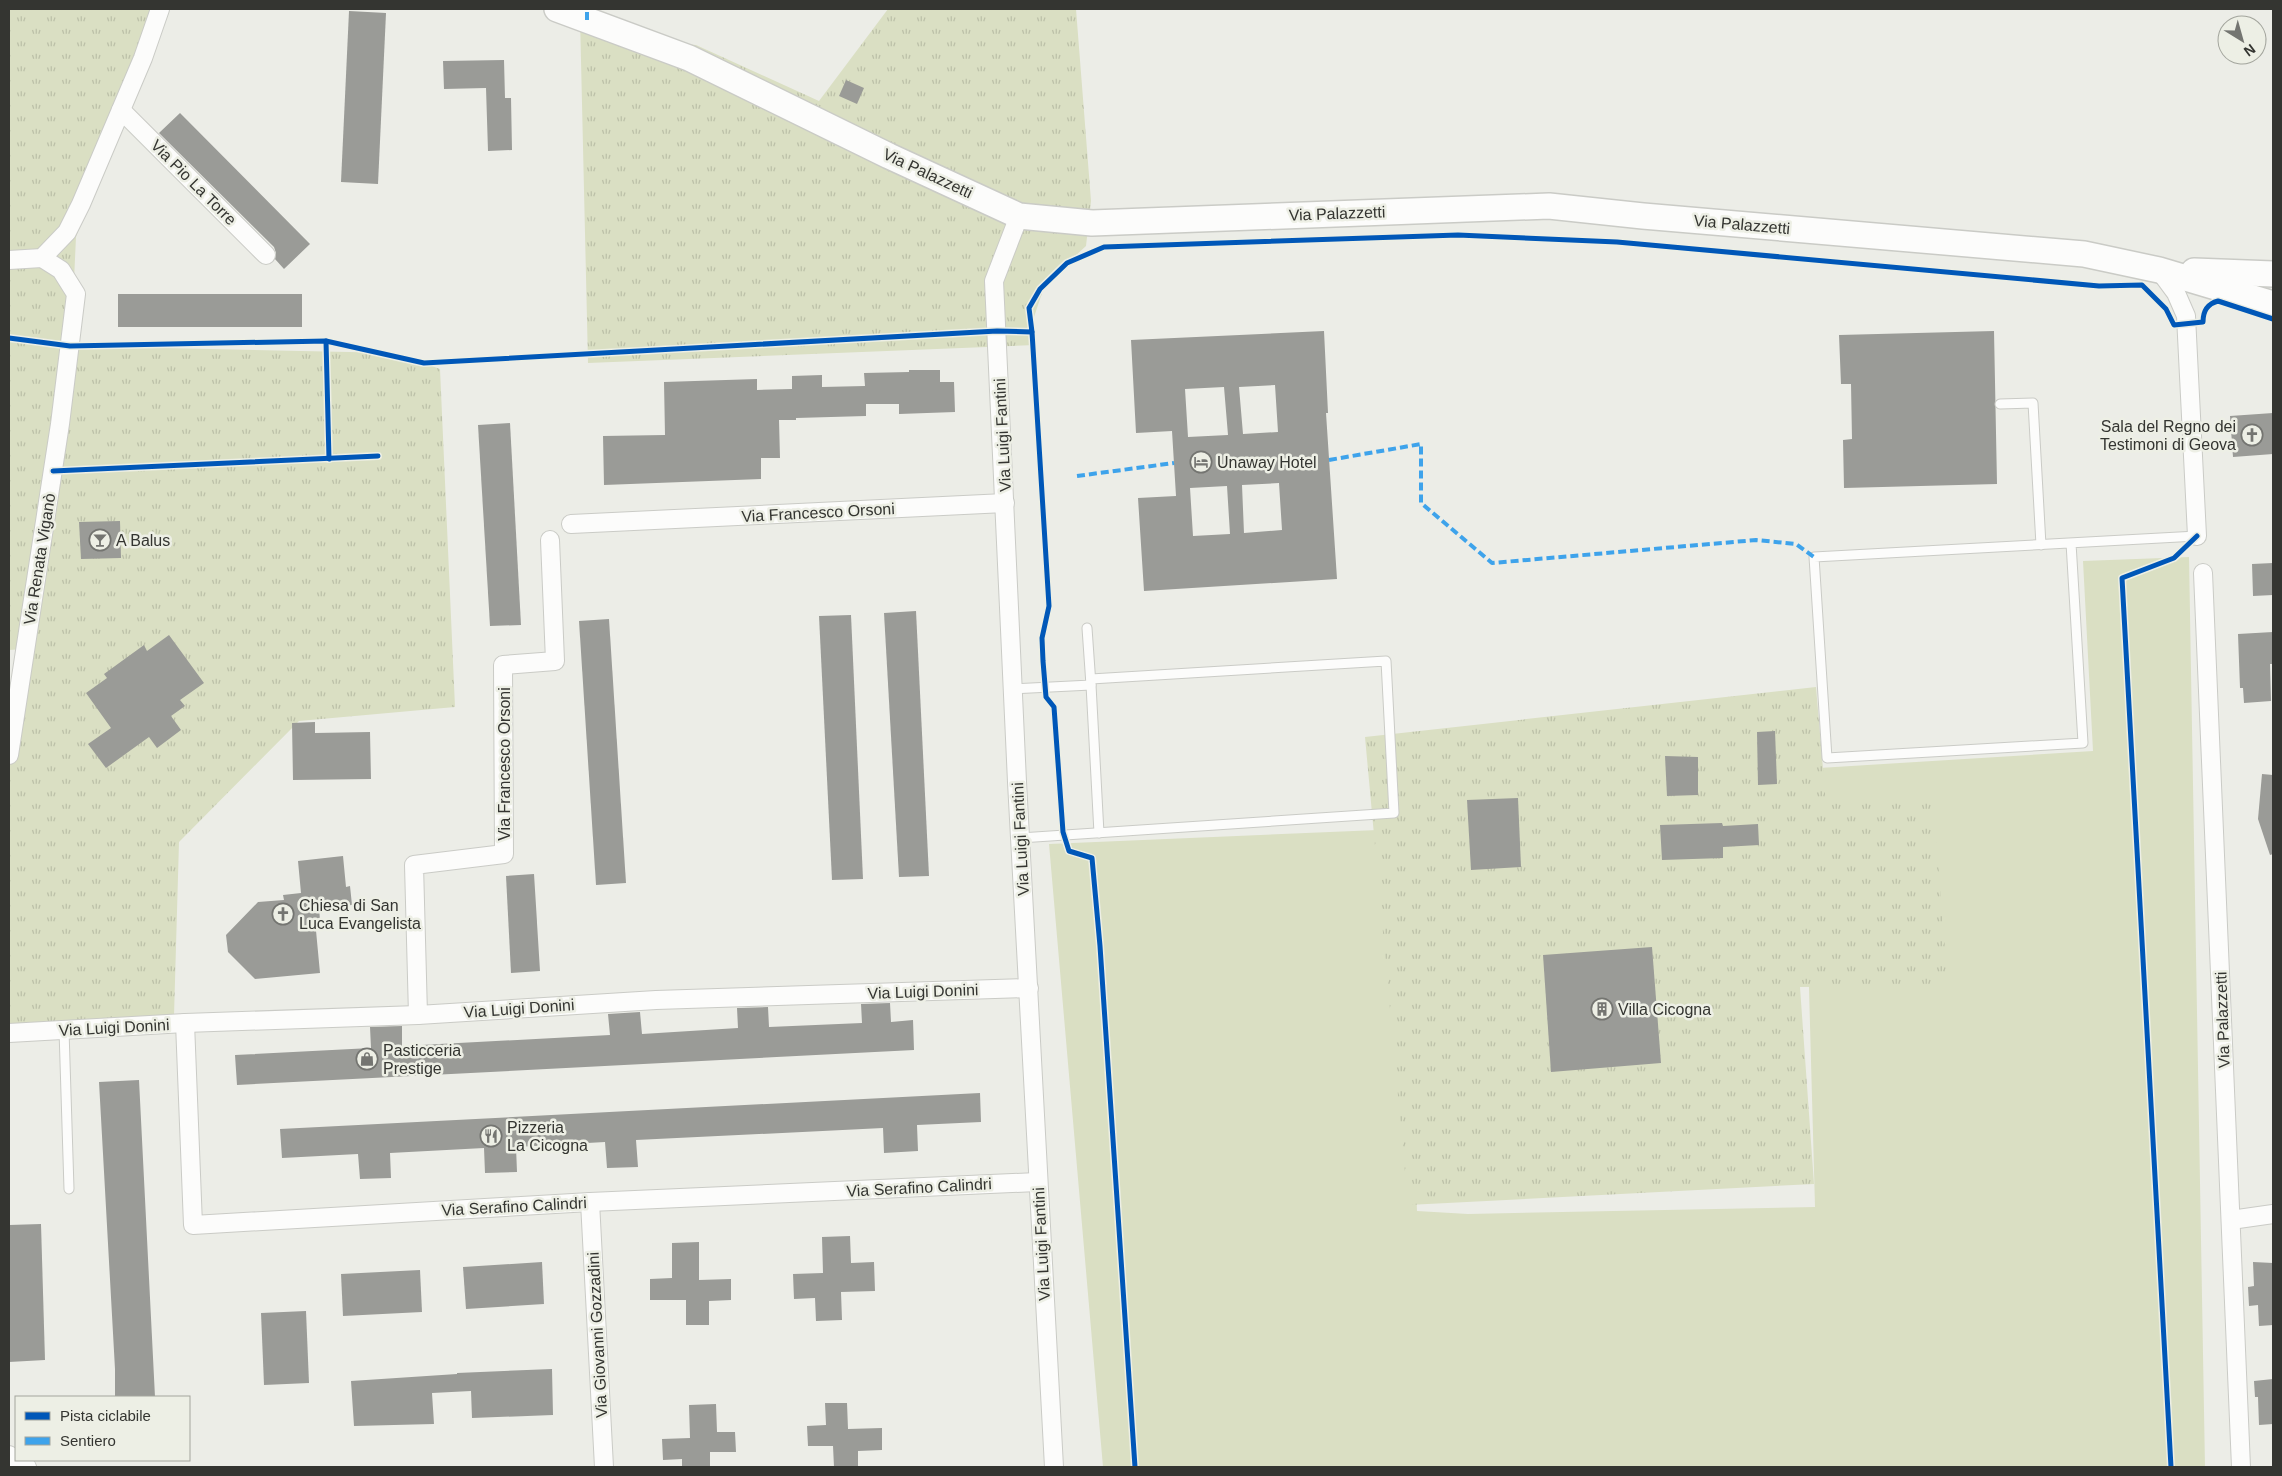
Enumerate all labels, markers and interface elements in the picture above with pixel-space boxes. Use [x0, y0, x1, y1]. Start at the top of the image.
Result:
north arrow [2217, 15, 2267, 65]
text: N [2241, 41, 2259, 60]
street label: Via Pio La Torre [148, 136, 240, 228]
street label: Via Palazzetti [880, 145, 975, 202]
street label: Via Palazzetti [1288, 203, 1386, 224]
street label: Via Palazzetti [1693, 212, 1791, 237]
street label: Via Luigi Fantini [991, 378, 1014, 492]
place label: Sala del Regno dei Testimoni di Geova [2100, 418, 2236, 453]
church icon: Sala del Regno dei Testimoni di Geova [2240, 423, 2264, 447]
hotel icon: Unaway Hotel [1189, 450, 1213, 474]
place label: Unaway Hotel [1217, 454, 1317, 471]
street label: Via Renata Viganò [21, 492, 58, 626]
street label: Via Francesco Orsoni [741, 500, 895, 525]
bar icon: A Balus [88, 528, 112, 552]
place label: A Balus [116, 532, 170, 549]
street label: Via Francesco Orsoni [496, 687, 513, 841]
street label: Via Luigi Fantini [1009, 782, 1032, 896]
place label: Chiesa di San Luca Evangelista [299, 897, 421, 932]
church icon: Chiesa di San Luca Evangelista [271, 902, 295, 926]
street label: Via Palazzetti [2212, 971, 2233, 1069]
street label: Via Luigi Donini [867, 981, 979, 1002]
street label: Via Luigi Donini [463, 996, 575, 1021]
building icon: Villa Cicogna [1590, 997, 1614, 1021]
place label: Villa Cicogna [1618, 1001, 1711, 1018]
street label: Via Luigi Donini [58, 1016, 170, 1039]
place label: Pasticceria Prestige [383, 1042, 461, 1077]
shop icon: Pasticceria Prestige [355, 1047, 379, 1071]
place label: Pizzeria La Cicogna [507, 1119, 588, 1154]
restaurant icon: Pizzeria La Cicogna [479, 1124, 503, 1148]
street label: Via Serafino Calindri [846, 1175, 992, 1200]
street label: Via Luigi Fantini [1030, 1187, 1053, 1301]
street label: Via Serafino Calindri [441, 1194, 587, 1219]
street label: Via Giovanni Gozzadini [585, 1252, 610, 1418]
legend [15, 1396, 190, 1461]
text: Pista ciclabile [60, 1407, 151, 1424]
text: Sentiero [60, 1432, 116, 1449]

